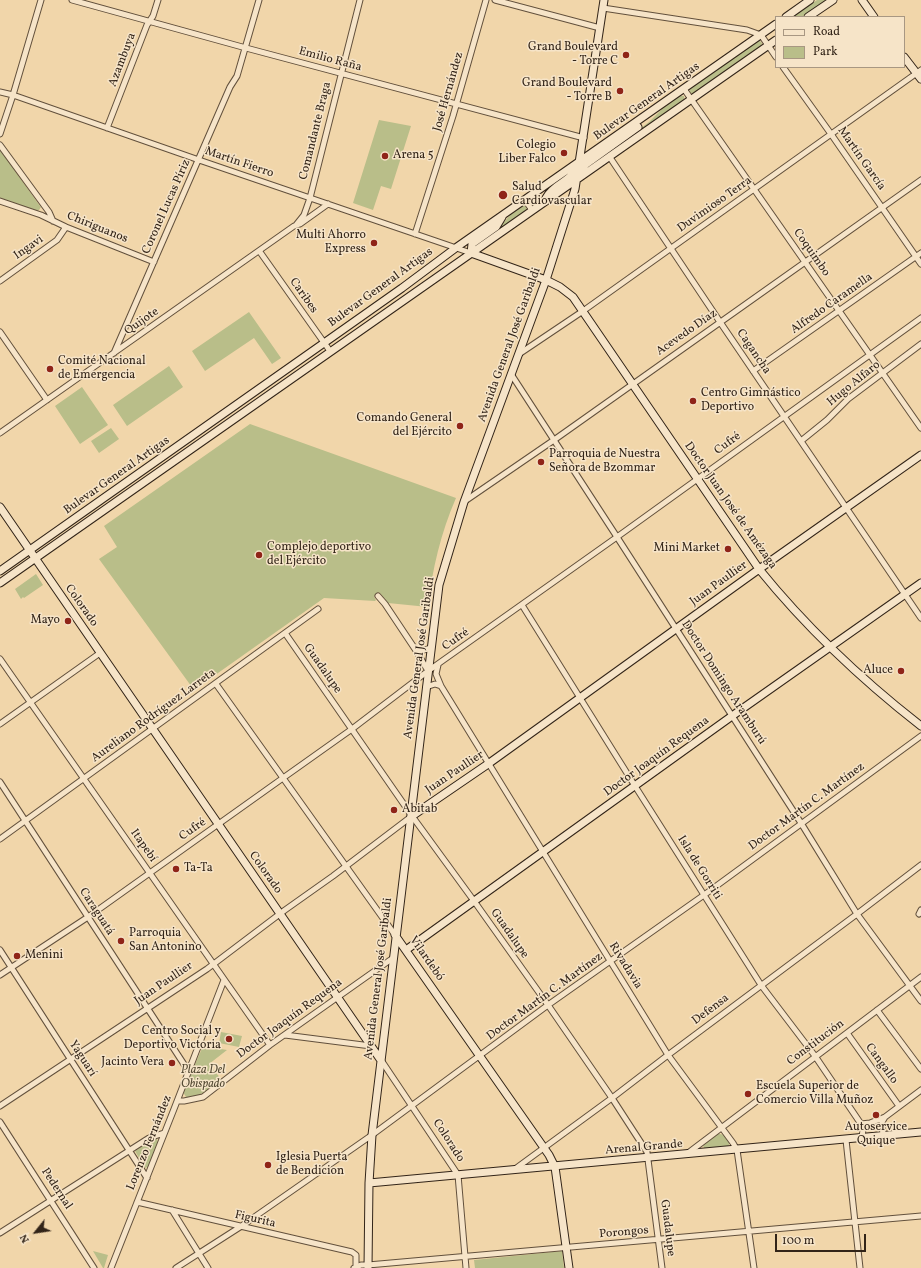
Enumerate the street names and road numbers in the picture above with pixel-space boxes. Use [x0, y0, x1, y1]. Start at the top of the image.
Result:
street label: Azambuya [106, 31, 140, 89]
street label: Emilio Raña [297, 45, 363, 75]
street label: José Hernández [431, 51, 467, 133]
street label: Bulevar General Artigas [591, 60, 703, 144]
street label: Comandante Braga [297, 80, 335, 182]
street label: Martín García [834, 124, 888, 194]
street label: Martín Fierro [203, 145, 275, 181]
street label: Coronel Lucas Píriz [140, 157, 194, 257]
street label: Duvimioso Terra [675, 174, 755, 236]
street label: Chiriguanos [64, 209, 130, 247]
street label: Coquimbo [789, 226, 833, 280]
street label: Ingavi [11, 233, 47, 263]
street label: Bulevar General Artigas [326, 245, 436, 331]
street label: Avenida General José Garibaldi [475, 266, 545, 424]
street label: Alfredo Caramella [788, 270, 876, 338]
street label: Caribes [286, 276, 320, 316]
street label: Quijote [122, 305, 162, 339]
street label: Acevedo Díaz [654, 307, 720, 359]
street label: Cagancha [733, 327, 773, 377]
street label: Hugo Alfaro [825, 358, 883, 410]
street label: Cufré [712, 430, 744, 458]
street label: Bulevar General Artigas [61, 434, 173, 518]
street label: Doctor Juan José de Amézaga [681, 440, 779, 572]
street label: Juan Paullier [687, 558, 751, 610]
street label: Avenida General José Garibaldi [402, 576, 438, 740]
street label: Colorado [61, 582, 101, 630]
street label: Doctor Domingo Aramburú [677, 618, 769, 748]
street label: Cufré [440, 626, 472, 654]
street label: Guadalupe [300, 641, 344, 697]
street label: Aureliano Rodríguez Larreta [89, 666, 219, 766]
street label: Doctor Joaquín Requena [601, 714, 713, 800]
street label: Juan Paullier [423, 748, 487, 798]
street label: Doctor Martín C. Martínez [746, 760, 868, 854]
street label: Cufré [177, 816, 209, 844]
street label: Itapebí [126, 827, 160, 865]
street label: Isla de Gorriti [674, 833, 724, 903]
street label: Colorado [245, 849, 285, 897]
street label: Caraguatá [75, 886, 117, 938]
street label: Avenida General José Garibaldi [362, 897, 396, 1061]
street label: Guadalupe [487, 906, 531, 962]
street label: Vilardebó [405, 934, 447, 984]
street label: Rivadavia [605, 940, 645, 992]
street label: Doctor Martín C. Martínez [484, 950, 606, 1044]
street label: Juan Paullier [132, 959, 196, 1009]
street label: Doctor Joaquín Requena [234, 976, 346, 1062]
street label: Defensa [690, 991, 732, 1029]
street label: Constitución [785, 1017, 847, 1069]
street label: Yaguarí [65, 1038, 99, 1080]
street label: Cangallo [861, 1041, 901, 1087]
street label: Lorenzo Fernández [124, 1093, 176, 1193]
street label: Colorado [429, 1117, 467, 1165]
street label: Arenal Grande [605, 1137, 683, 1159]
street label: Pedernal [37, 1166, 75, 1212]
street label: Guadalupe [656, 1199, 678, 1257]
street label: Figurita [233, 1208, 277, 1232]
street label: Porongos [599, 1224, 649, 1242]

